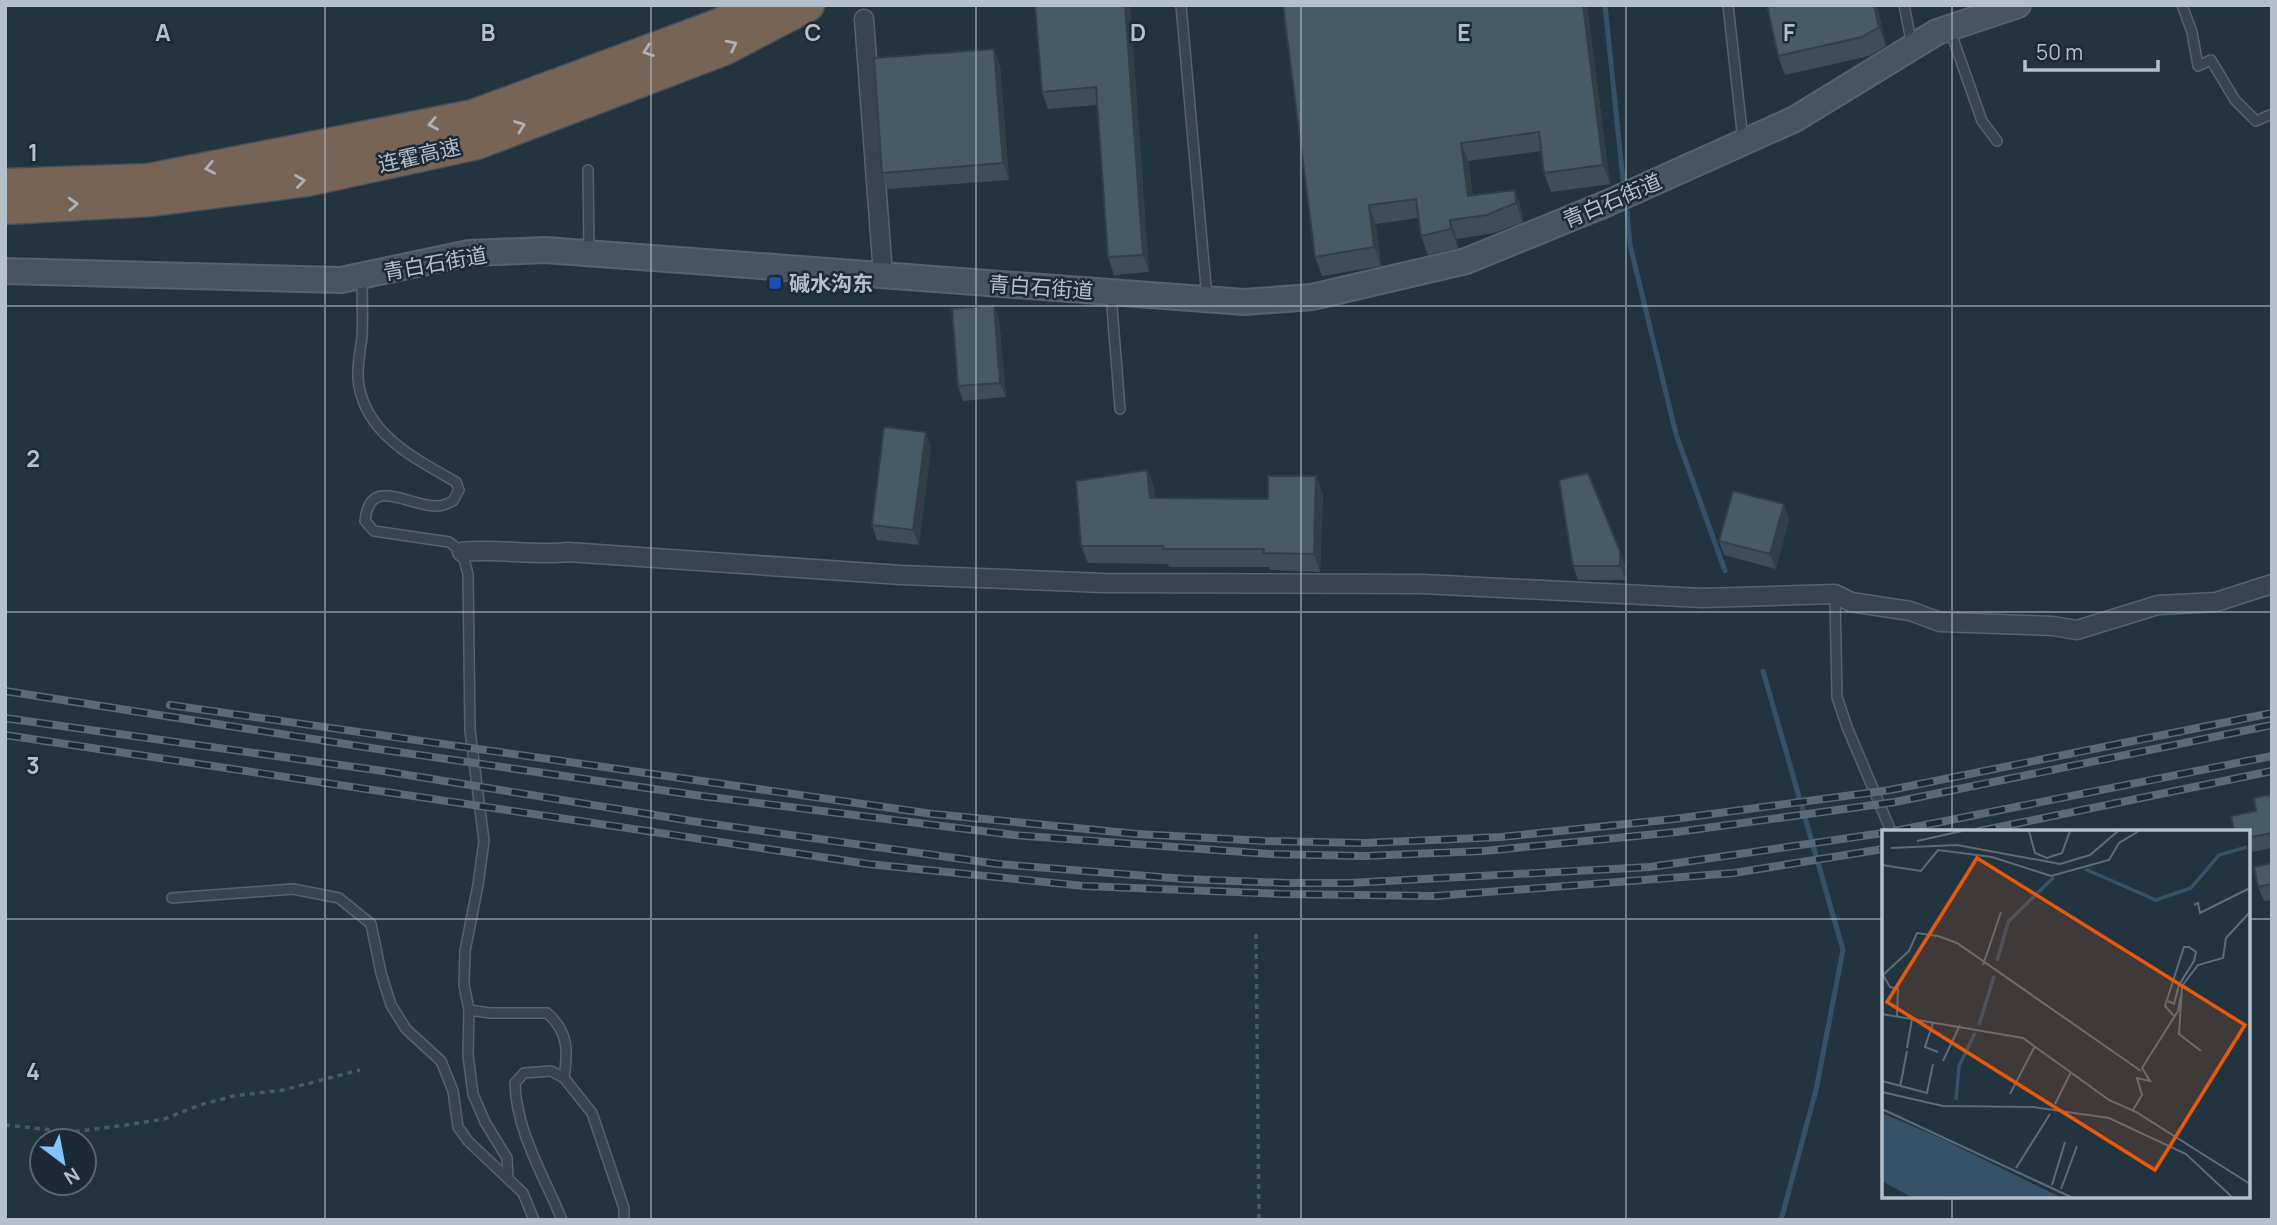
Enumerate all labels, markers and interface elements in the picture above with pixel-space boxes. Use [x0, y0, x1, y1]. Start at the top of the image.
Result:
text: A [155, 16, 171, 48]
text: B [481, 16, 495, 48]
text: C [805, 16, 822, 48]
text: D [1130, 16, 1146, 48]
text: E [1457, 16, 1471, 48]
text: F [1783, 16, 1795, 48]
scale bar [2025, 28, 2158, 72]
text: 50 m [2036, 38, 2083, 66]
one-way arrow [725, 39, 737, 53]
one-way arrow [643, 43, 655, 57]
one-way arrow [427, 116, 439, 131]
one-way arrow [513, 121, 525, 135]
street label: 连霍高速 [375, 132, 463, 178]
text: 1 [28, 136, 38, 168]
one-way arrow [204, 159, 216, 174]
street label: 青白石街道 [1558, 167, 1666, 233]
one-way arrow [294, 174, 305, 189]
one-way arrow [68, 197, 79, 212]
street label: 青白石街道 [381, 240, 489, 286]
place label: 碱水沟东 [789, 269, 873, 297]
street label: 青白石街道 [988, 269, 1094, 305]
marker: 碱水沟东 [767, 275, 783, 291]
text: 2 [26, 442, 40, 474]
text: 3 [26, 749, 40, 781]
inset map [1882, 830, 2249, 1197]
text: 4 [26, 1055, 40, 1087]
north arrow [28, 1127, 98, 1197]
text: N [59, 1162, 85, 1191]

